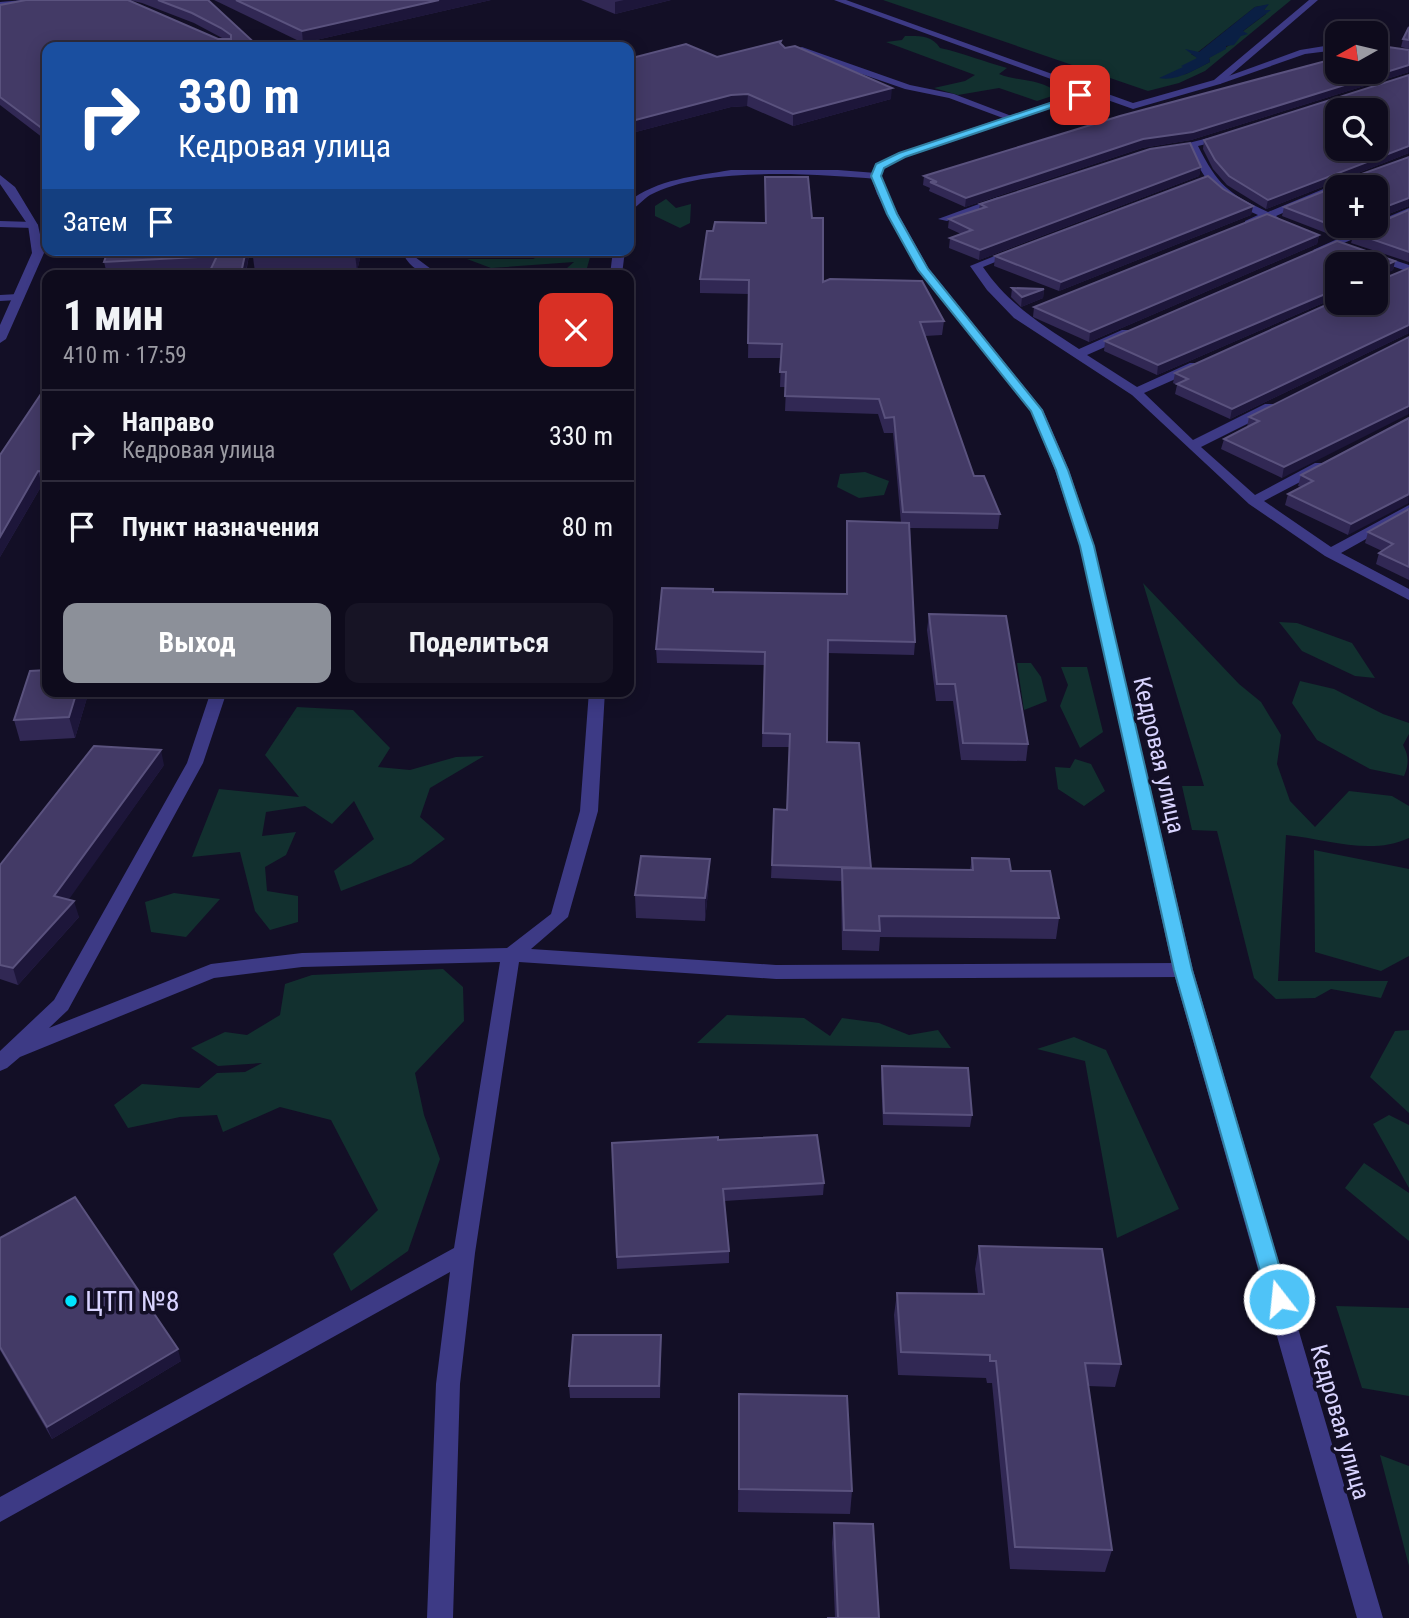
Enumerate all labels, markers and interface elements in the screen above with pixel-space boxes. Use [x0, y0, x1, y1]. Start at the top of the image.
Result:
north arrow [1325, 21, 1388, 84]
map controls [1325, 21, 1388, 315]
pin [1050, 65, 1110, 125]
text: 330 m [178, 68, 300, 125]
icon: right [63, 70, 154, 161]
icon: arrive [1061, 76, 1099, 114]
button: search [1325, 98, 1388, 161]
text: Кедровая улица [178, 127, 391, 165]
button: + [1325, 175, 1388, 238]
icon: arrive [142, 203, 180, 241]
text: Затем [63, 207, 128, 237]
button: − [1325, 252, 1388, 315]
text: 1 мин [63, 291, 164, 340]
button: close [539, 293, 613, 367]
text: 410 m · 17:59 [63, 342, 187, 369]
text: Направо [122, 407, 214, 437]
icon: right [63, 417, 101, 455]
text: 330 m [549, 421, 613, 451]
text: Кедровая улица [122, 437, 275, 464]
icon: arrive [63, 508, 101, 546]
text: Пункт назначения [122, 512, 320, 542]
text: 80 m [562, 512, 613, 542]
button: Выход [63, 603, 331, 683]
button: Поделиться [345, 603, 613, 683]
street label: Кедровая улица [1127, 674, 1191, 836]
position arrow [1242, 1262, 1316, 1336]
place label: ЦТП №8 [85, 1285, 180, 1318]
marker: ЦТП №8 [63, 1293, 79, 1309]
street label: Кедровая улица [1305, 1341, 1375, 1503]

